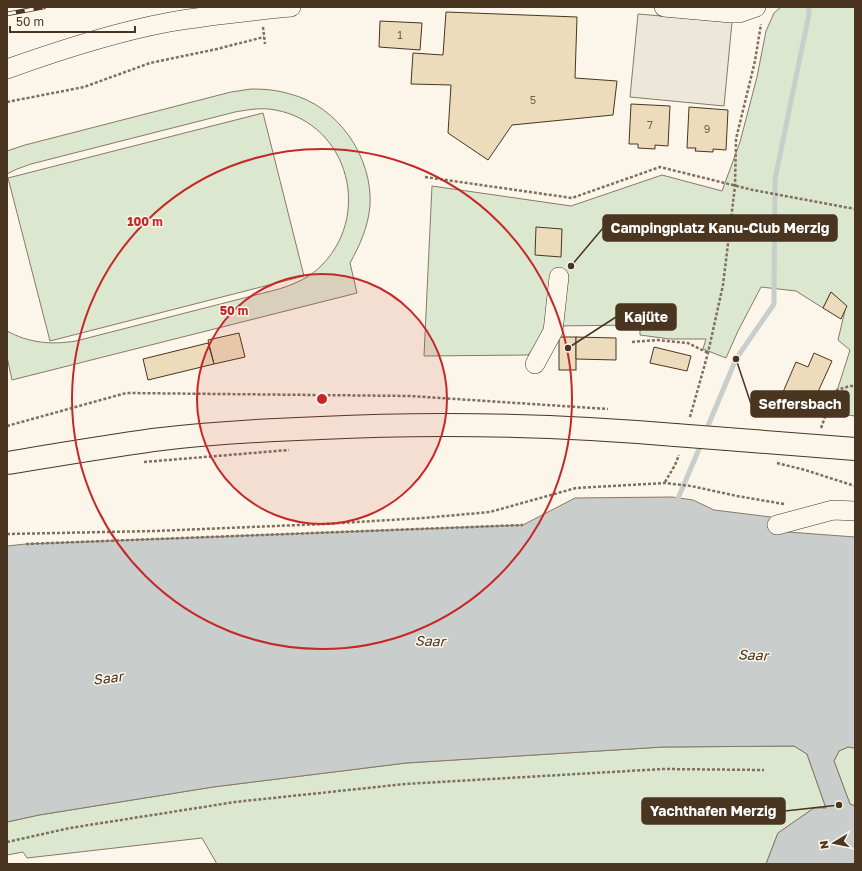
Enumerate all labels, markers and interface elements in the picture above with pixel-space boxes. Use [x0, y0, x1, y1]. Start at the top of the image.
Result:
scale bar [10, 8, 135, 34]
text: 50 m [16, 14, 44, 29]
house number: 1 [397, 28, 403, 41]
house number: 5 [530, 93, 536, 106]
house number: 7 [647, 118, 653, 131]
house number: 9 [704, 122, 710, 135]
text: 100 m [127, 214, 163, 229]
callout: Campingplatz Kanu-Club Merzig [603, 215, 837, 241]
text: Campingplatz Kanu-Club Merzig [611, 219, 829, 236]
text: 50 m [220, 303, 248, 318]
callout: Kajüte [616, 304, 676, 330]
text: Kajüte [624, 308, 668, 325]
callout: Seffersbach [751, 391, 849, 417]
centre of rings [315, 392, 329, 406]
text: Seffersbach [759, 395, 841, 412]
water label: Saar [415, 631, 448, 650]
water label: Saar [737, 645, 771, 664]
water label: Saar [92, 667, 126, 688]
callout: Yachthafen Merzig [642, 798, 785, 824]
text: Yachthafen Merzig [650, 802, 776, 819]
north arrow [814, 823, 854, 863]
text: N [817, 840, 831, 850]

